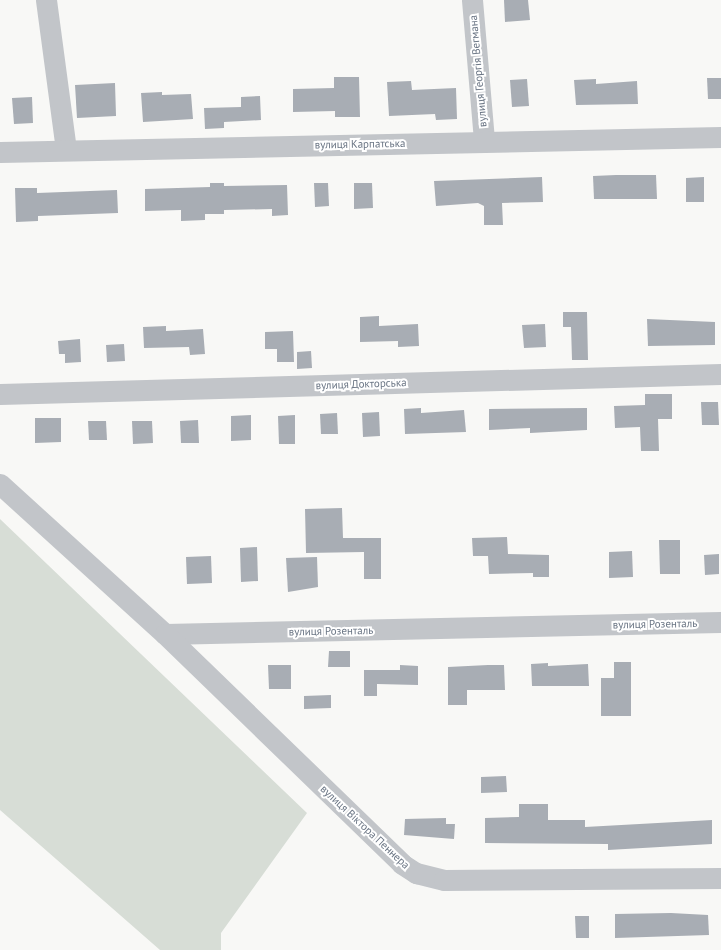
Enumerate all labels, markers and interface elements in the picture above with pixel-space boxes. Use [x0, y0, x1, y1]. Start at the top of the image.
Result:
street label: вулиця Георгія Вегмана [467, 14, 489, 128]
street label: вулиця Карпатська [315, 137, 405, 151]
street label: вулиця Докторська [315, 376, 407, 392]
street label: вулиця Розенталь [613, 617, 697, 631]
street label: вулиця Розенталь [289, 624, 373, 638]
street label: вулиця Віктора Пеннера [318, 782, 412, 872]

